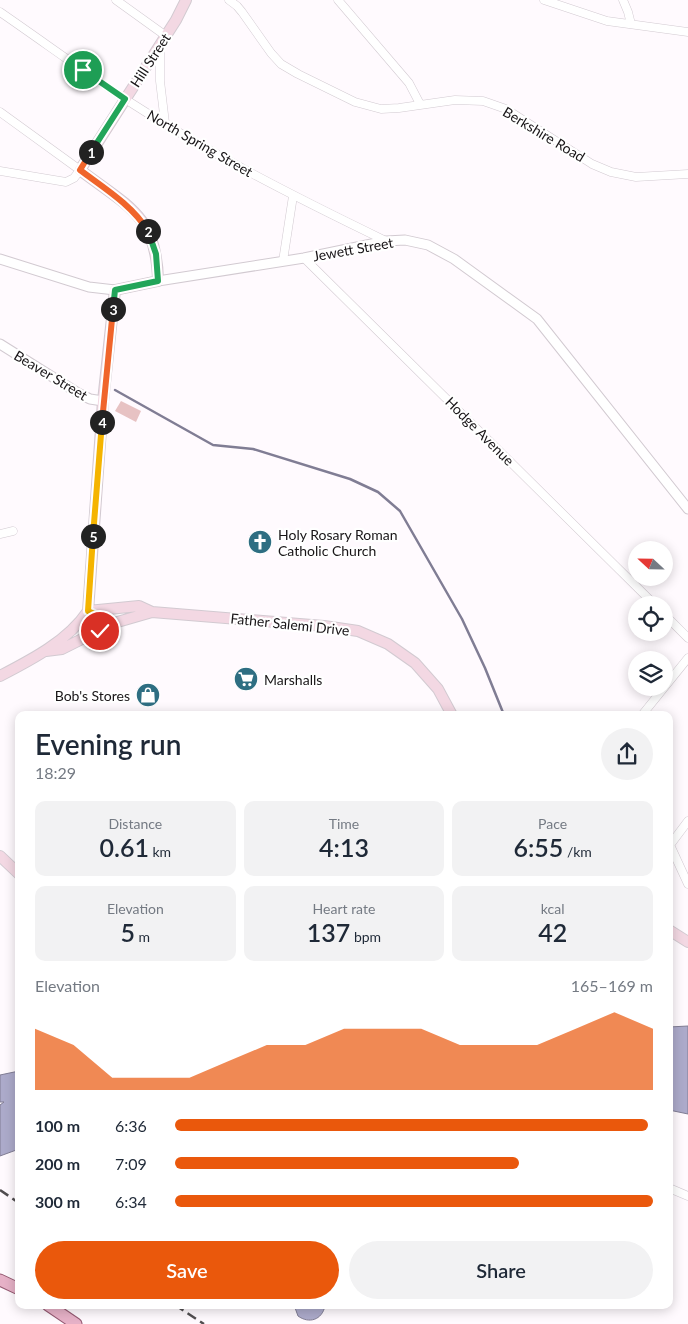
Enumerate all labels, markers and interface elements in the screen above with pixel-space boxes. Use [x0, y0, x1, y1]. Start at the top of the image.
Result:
street label: Hill Street [126, 30, 174, 90]
pin [62, 49, 104, 91]
icon: arrive [69, 56, 97, 84]
street label: Berkshire Road [500, 103, 588, 165]
street label: North Spring Street [144, 106, 256, 180]
pin: 1 [78, 140, 104, 164]
text: 1 [87, 144, 96, 161]
pin: 2 [136, 218, 160, 244]
text: 2 [144, 223, 153, 240]
street label: Jewett Street [312, 234, 394, 264]
pin: 3 [100, 296, 126, 322]
text: 3 [109, 301, 118, 318]
street label: Beaver Street [11, 346, 91, 404]
street label: Hodge Avenue [442, 393, 518, 469]
pin: 4 [90, 410, 114, 434]
text: 4 [98, 414, 107, 431]
pin: 5 [80, 524, 106, 548]
place label: Holy Rosary Roman Catholic Church [278, 526, 398, 559]
text: 5 [89, 528, 98, 545]
church icon: Holy Rosary Roman Catholic Church [247, 529, 273, 555]
north arrow [628, 541, 672, 586]
map controls [628, 541, 673, 696]
button: locate [628, 596, 673, 641]
street label: Father Salemi Drive [230, 609, 350, 639]
pin [79, 610, 121, 652]
icon: check [86, 617, 114, 645]
button: layers [628, 651, 673, 696]
supermarket icon: Marshalls [233, 666, 259, 692]
place label: Marshalls [264, 671, 322, 688]
shop icon: Bob's Stores [135, 682, 161, 708]
place label: Bob's Stores [55, 687, 130, 704]
text: Evening run [35, 727, 181, 761]
button: share [601, 728, 653, 780]
text: 18:29 [35, 763, 76, 782]
text: Distance [108, 815, 162, 832]
text: Time [329, 815, 359, 832]
text: Pace [538, 815, 567, 832]
text: 0.61 [100, 832, 149, 862]
text: 4:13 [319, 832, 369, 862]
text: 6:55 [513, 832, 563, 862]
text: km [149, 843, 171, 860]
text: /km [563, 843, 592, 860]
text: Elevation [107, 900, 164, 917]
text: Heart rate [313, 900, 375, 917]
text: kcal [541, 900, 565, 917]
text: 5 [121, 917, 135, 947]
text: 137 [307, 917, 350, 947]
text: 42 [538, 917, 567, 947]
text: m [135, 928, 150, 945]
text: bpm [350, 928, 381, 945]
text: Elevation [35, 976, 100, 995]
text: 165–169 m [571, 976, 653, 995]
text: 100 m [35, 1116, 80, 1135]
text: 6:36 [115, 1116, 147, 1135]
text: 200 m [35, 1154, 80, 1173]
text: 7:09 [115, 1154, 147, 1173]
text: 300 m [35, 1192, 80, 1211]
text: 6:34 [115, 1192, 147, 1211]
button: Save [35, 1241, 339, 1299]
button: Share [349, 1241, 653, 1299]

